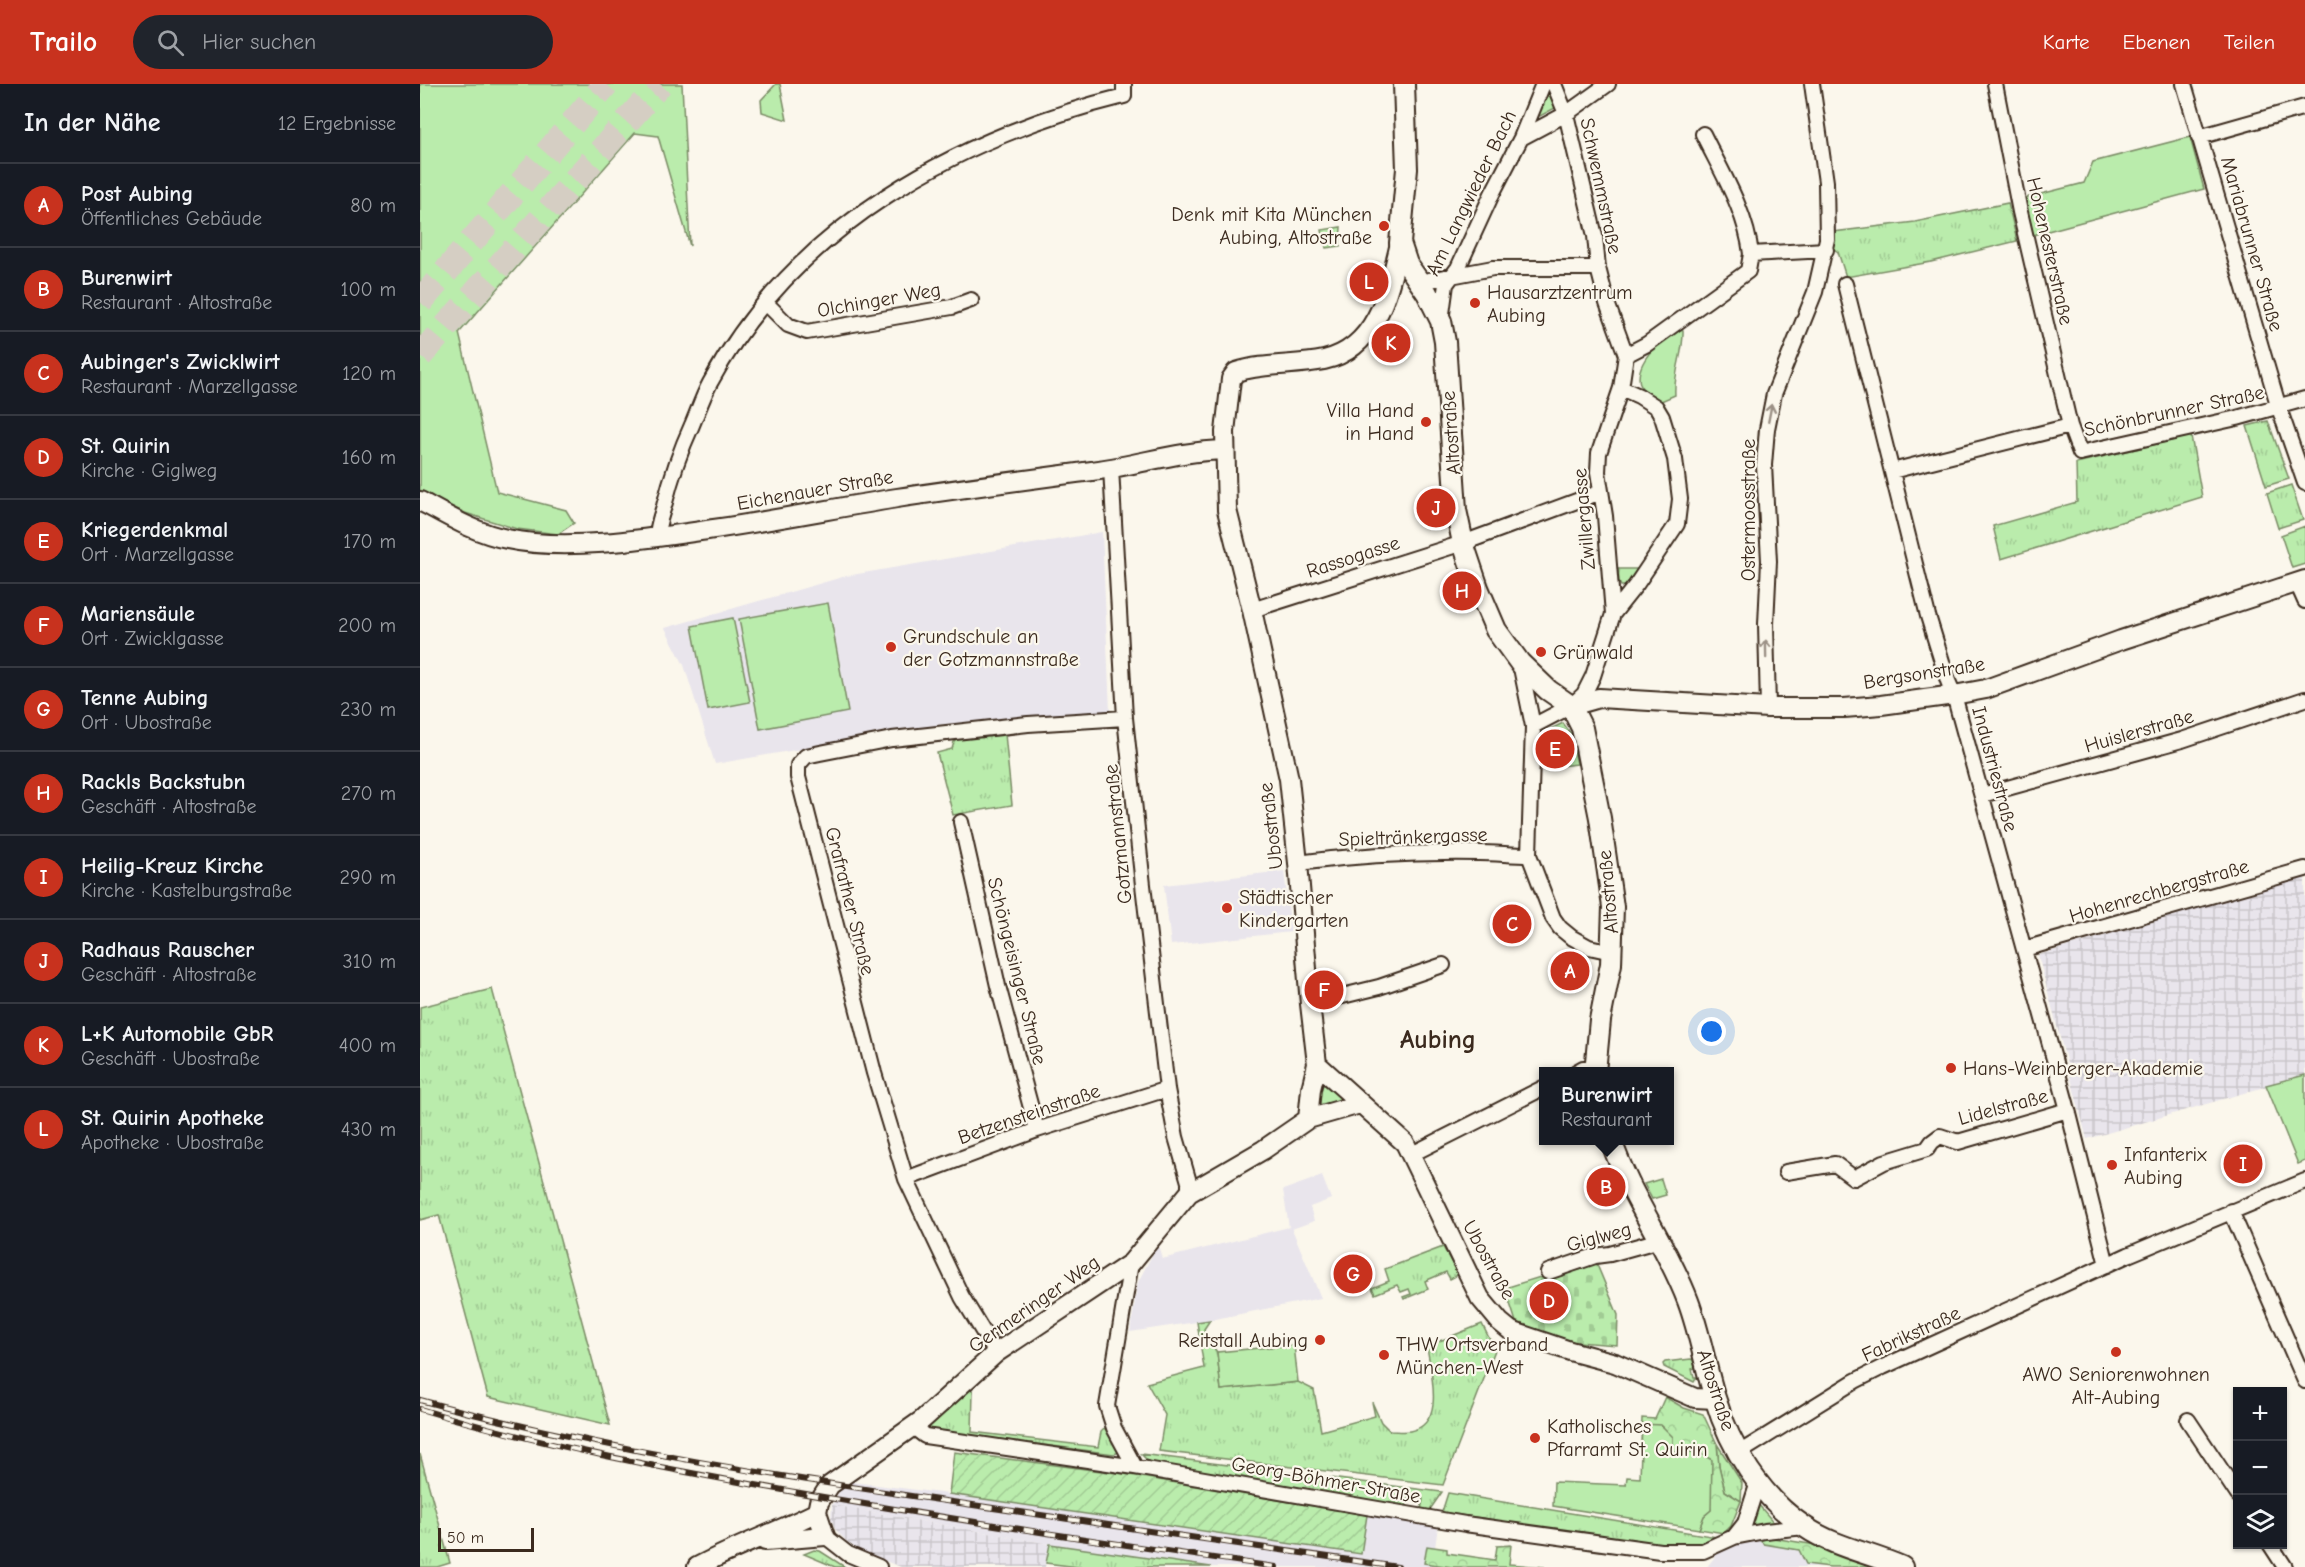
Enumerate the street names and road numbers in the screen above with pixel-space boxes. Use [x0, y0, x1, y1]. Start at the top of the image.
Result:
street label: Am Langwieder Bach [1421, 106, 1521, 280]
street label: Schwemmstraße [1575, 116, 1627, 256]
street label: Mariabrunner Straße [2216, 154, 2288, 334]
street label: Hohenesterstraße [2022, 175, 2078, 327]
street label: Olchinger Weg [815, 278, 943, 322]
street label: Schönbrunner Straße [2082, 381, 2266, 441]
street label: Altostraße [1437, 390, 1465, 476]
street label: Ostermoosstraße [1737, 439, 1760, 581]
street label: Eichenauer Straße [735, 465, 895, 515]
street label: Zwillergasse [1568, 467, 1600, 571]
street label: Rassogasse [1303, 531, 1403, 583]
street label: Bergsonstraße [1862, 652, 1986, 694]
street label: Industriestraße [1967, 704, 2023, 834]
street label: Huislerstraße [2082, 704, 2196, 758]
street label: Gotzmannstraße [1099, 763, 1137, 905]
street label: Ubostraße [1254, 781, 1288, 871]
street label: Spieltränkergasse [1338, 823, 1488, 851]
street label: Grafrather Straße [820, 825, 880, 977]
street label: Altostraße [1593, 849, 1623, 935]
street label: Hohenrechbergstraße [2066, 854, 2252, 928]
street label: Schöngeisinger Straße [983, 875, 1051, 1067]
street label: Betzensteinstraße [955, 1079, 1103, 1149]
street label: Lidelstraße [1956, 1084, 2050, 1130]
street label: Ubostraße [1458, 1216, 1520, 1304]
street label: Giglweg [1564, 1217, 1634, 1257]
street label: Germeringer Weg [964, 1250, 1104, 1358]
street label: Fabrikstraße [1858, 1301, 1964, 1367]
street label: Altostraße [1692, 1346, 1740, 1434]
street label: Georg-Böhmer-Straße [1230, 1452, 1422, 1508]

